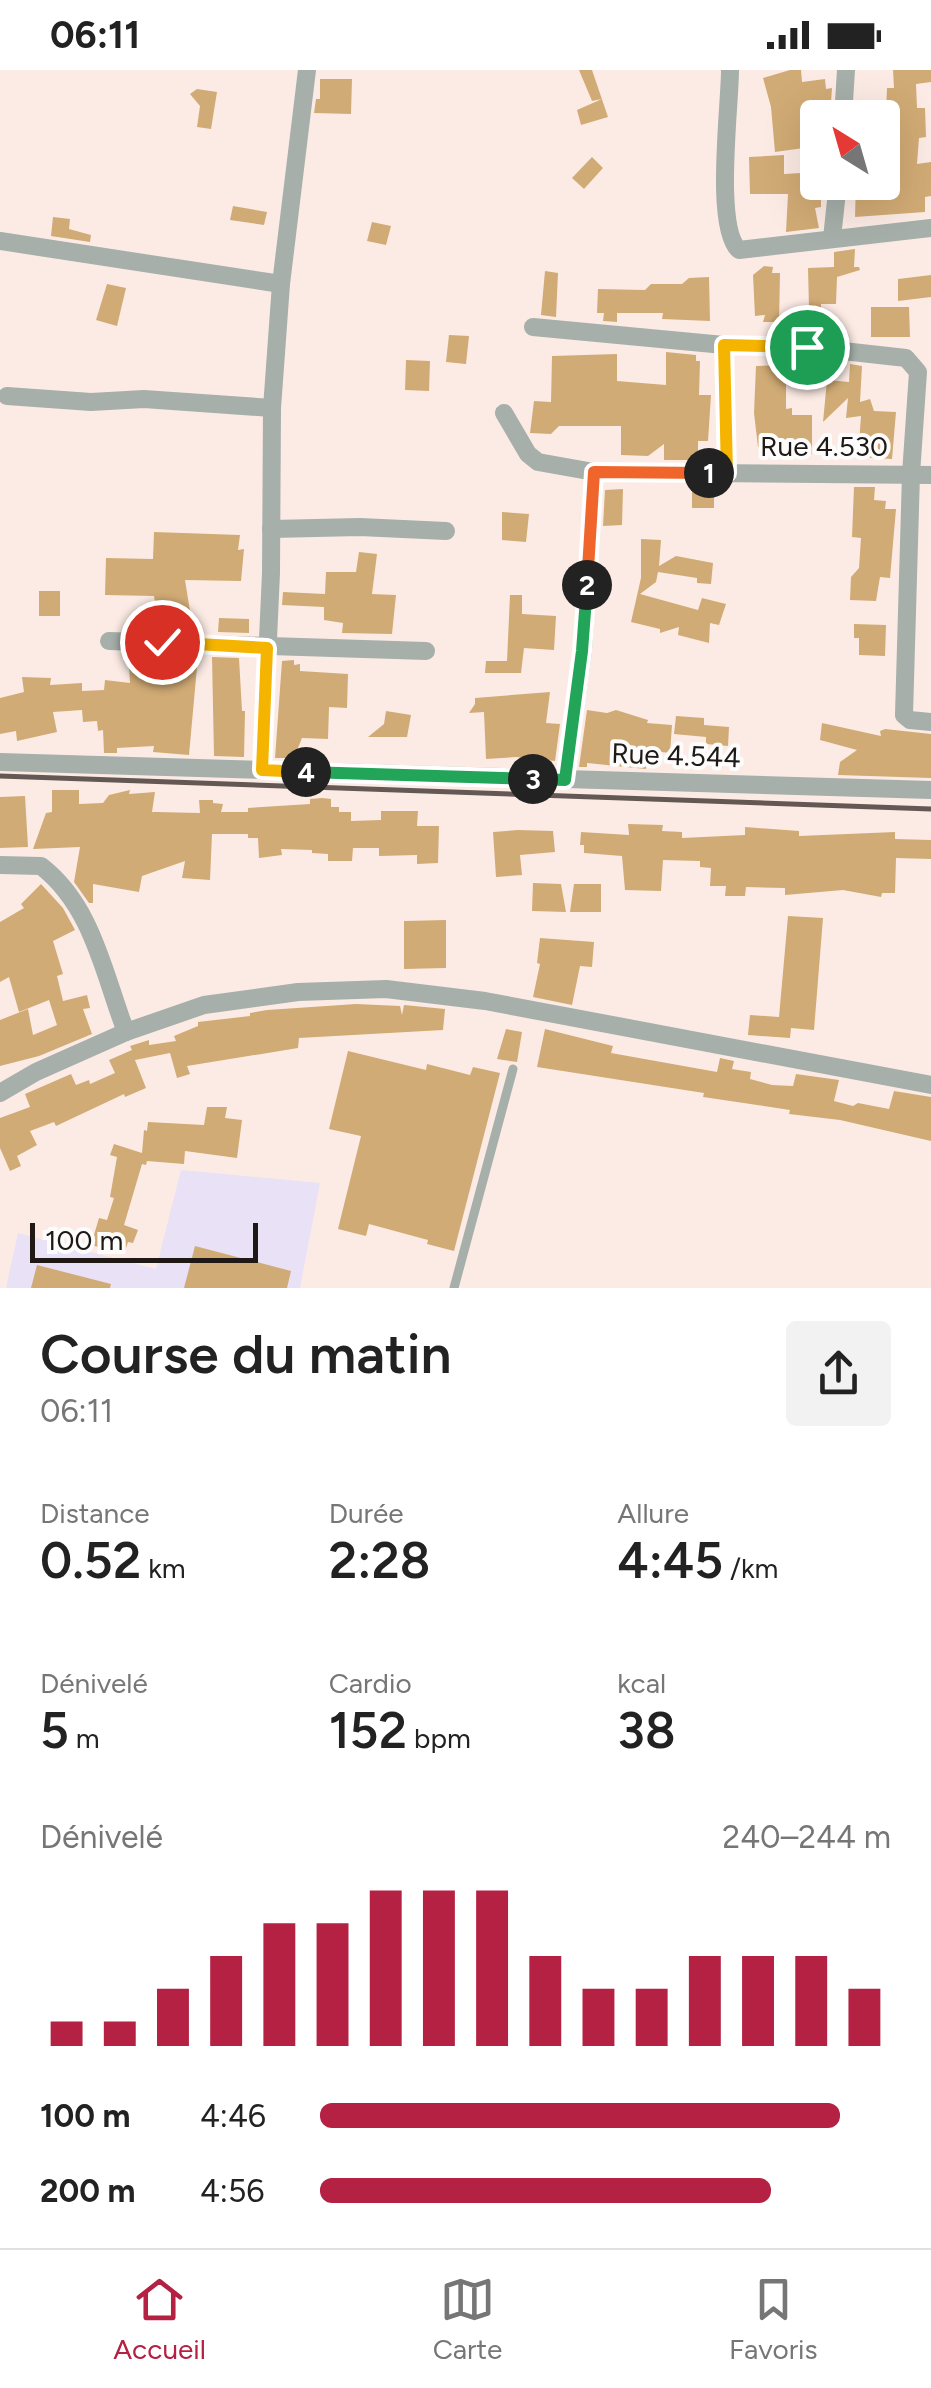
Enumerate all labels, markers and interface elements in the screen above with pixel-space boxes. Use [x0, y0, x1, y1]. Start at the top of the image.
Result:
text: 06:11 [50, 12, 140, 58]
north arrow [800, 100, 900, 200]
map controls [800, 100, 900, 200]
pin [765, 305, 850, 390]
icon: arrive [780, 320, 835, 375]
street label: Rue 4.530 [760, 429, 888, 463]
pin: 1 [684, 448, 734, 498]
text: 1 [703, 456, 715, 490]
pin: 2 [562, 560, 612, 610]
text: 2 [579, 568, 595, 602]
pin [120, 600, 205, 685]
icon: check [135, 615, 190, 670]
street label: Rue 4.544 [611, 736, 741, 774]
pin: 4 [281, 747, 331, 797]
pin: 3 [508, 754, 558, 804]
text: 4 [297, 755, 315, 789]
text: 3 [525, 762, 541, 796]
scale bar [30, 1218, 258, 1262]
text: 100 m [45, 1223, 123, 1257]
text: Course du matin [40, 1321, 451, 1387]
button: share [786, 1321, 891, 1426]
text: 06:11 [40, 1392, 113, 1430]
text: Distance [40, 1496, 150, 1530]
text: Durée [329, 1496, 404, 1530]
text: Allure [617, 1496, 689, 1530]
text: 0.52 [40, 1530, 141, 1591]
text: 2:28 [329, 1530, 431, 1591]
text: 4:45 [617, 1530, 723, 1591]
text: km [141, 1551, 186, 1585]
text: /km [723, 1551, 778, 1585]
text: Dénivelé [40, 1666, 148, 1700]
text: Cardio [329, 1666, 412, 1700]
text: kcal [617, 1666, 666, 1700]
text: 5 [40, 1700, 69, 1761]
text: 152 [329, 1700, 407, 1761]
text: 38 [617, 1700, 676, 1761]
text: m [69, 1721, 100, 1755]
text: bpm [407, 1721, 471, 1755]
text: Dénivelé [40, 1818, 163, 1856]
text: 240–244 m [722, 1818, 891, 1856]
text: 100 m [40, 2097, 131, 2135]
text: 4:46 [200, 2097, 266, 2135]
text: 200 m [40, 2172, 136, 2210]
text: 4:56 [200, 2172, 264, 2210]
tab: Accueil [113, 2272, 206, 2366]
tab: Carte [433, 2272, 502, 2366]
tab: Favoris [729, 2272, 818, 2366]

